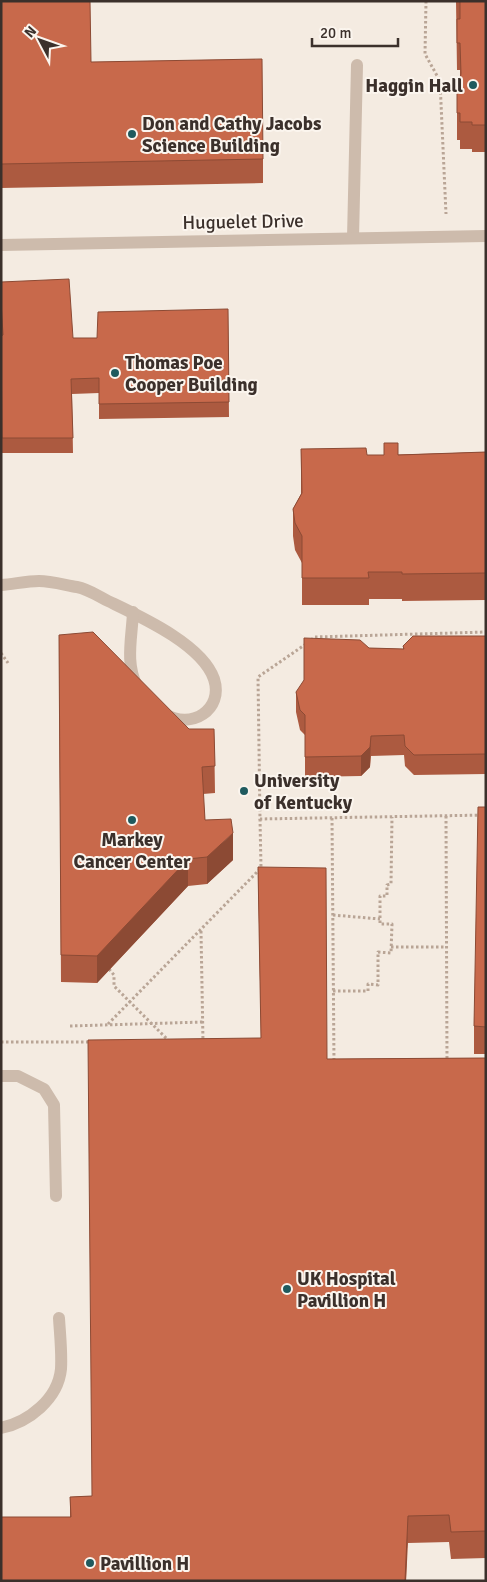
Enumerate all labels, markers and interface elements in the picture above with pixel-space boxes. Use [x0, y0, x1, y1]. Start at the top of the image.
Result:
north arrow [15, 15, 65, 65]
scale bar [312, 15, 398, 47]
text: N [21, 23, 40, 41]
text: 20 m [320, 24, 351, 42]
place label: Haggin Hall [365, 74, 463, 98]
marker: Haggin Hall [467, 79, 479, 91]
place label: Don and Cathy Jacobs Science Building [142, 112, 321, 158]
marker: Don and Cathy Jacobs Science Building [126, 128, 138, 140]
street label: Huguelet Drive [182, 209, 304, 235]
place label: Thomas Poe Cooper Building [125, 351, 258, 397]
marker: Thomas Poe Cooper Building [109, 367, 121, 379]
place label: University of Kentucky [254, 769, 353, 815]
marker: University of Kentucky [238, 785, 250, 797]
marker: Markey Cancer Center [126, 814, 138, 826]
place label: Markey Cancer Center [74, 828, 191, 874]
place label: UK Hospital Pavillion H [297, 1267, 396, 1313]
marker: UK Hospital Pavillion H [281, 1283, 293, 1295]
place label: Pavillion H [100, 1552, 189, 1576]
marker: Pavillion H [84, 1557, 96, 1569]

